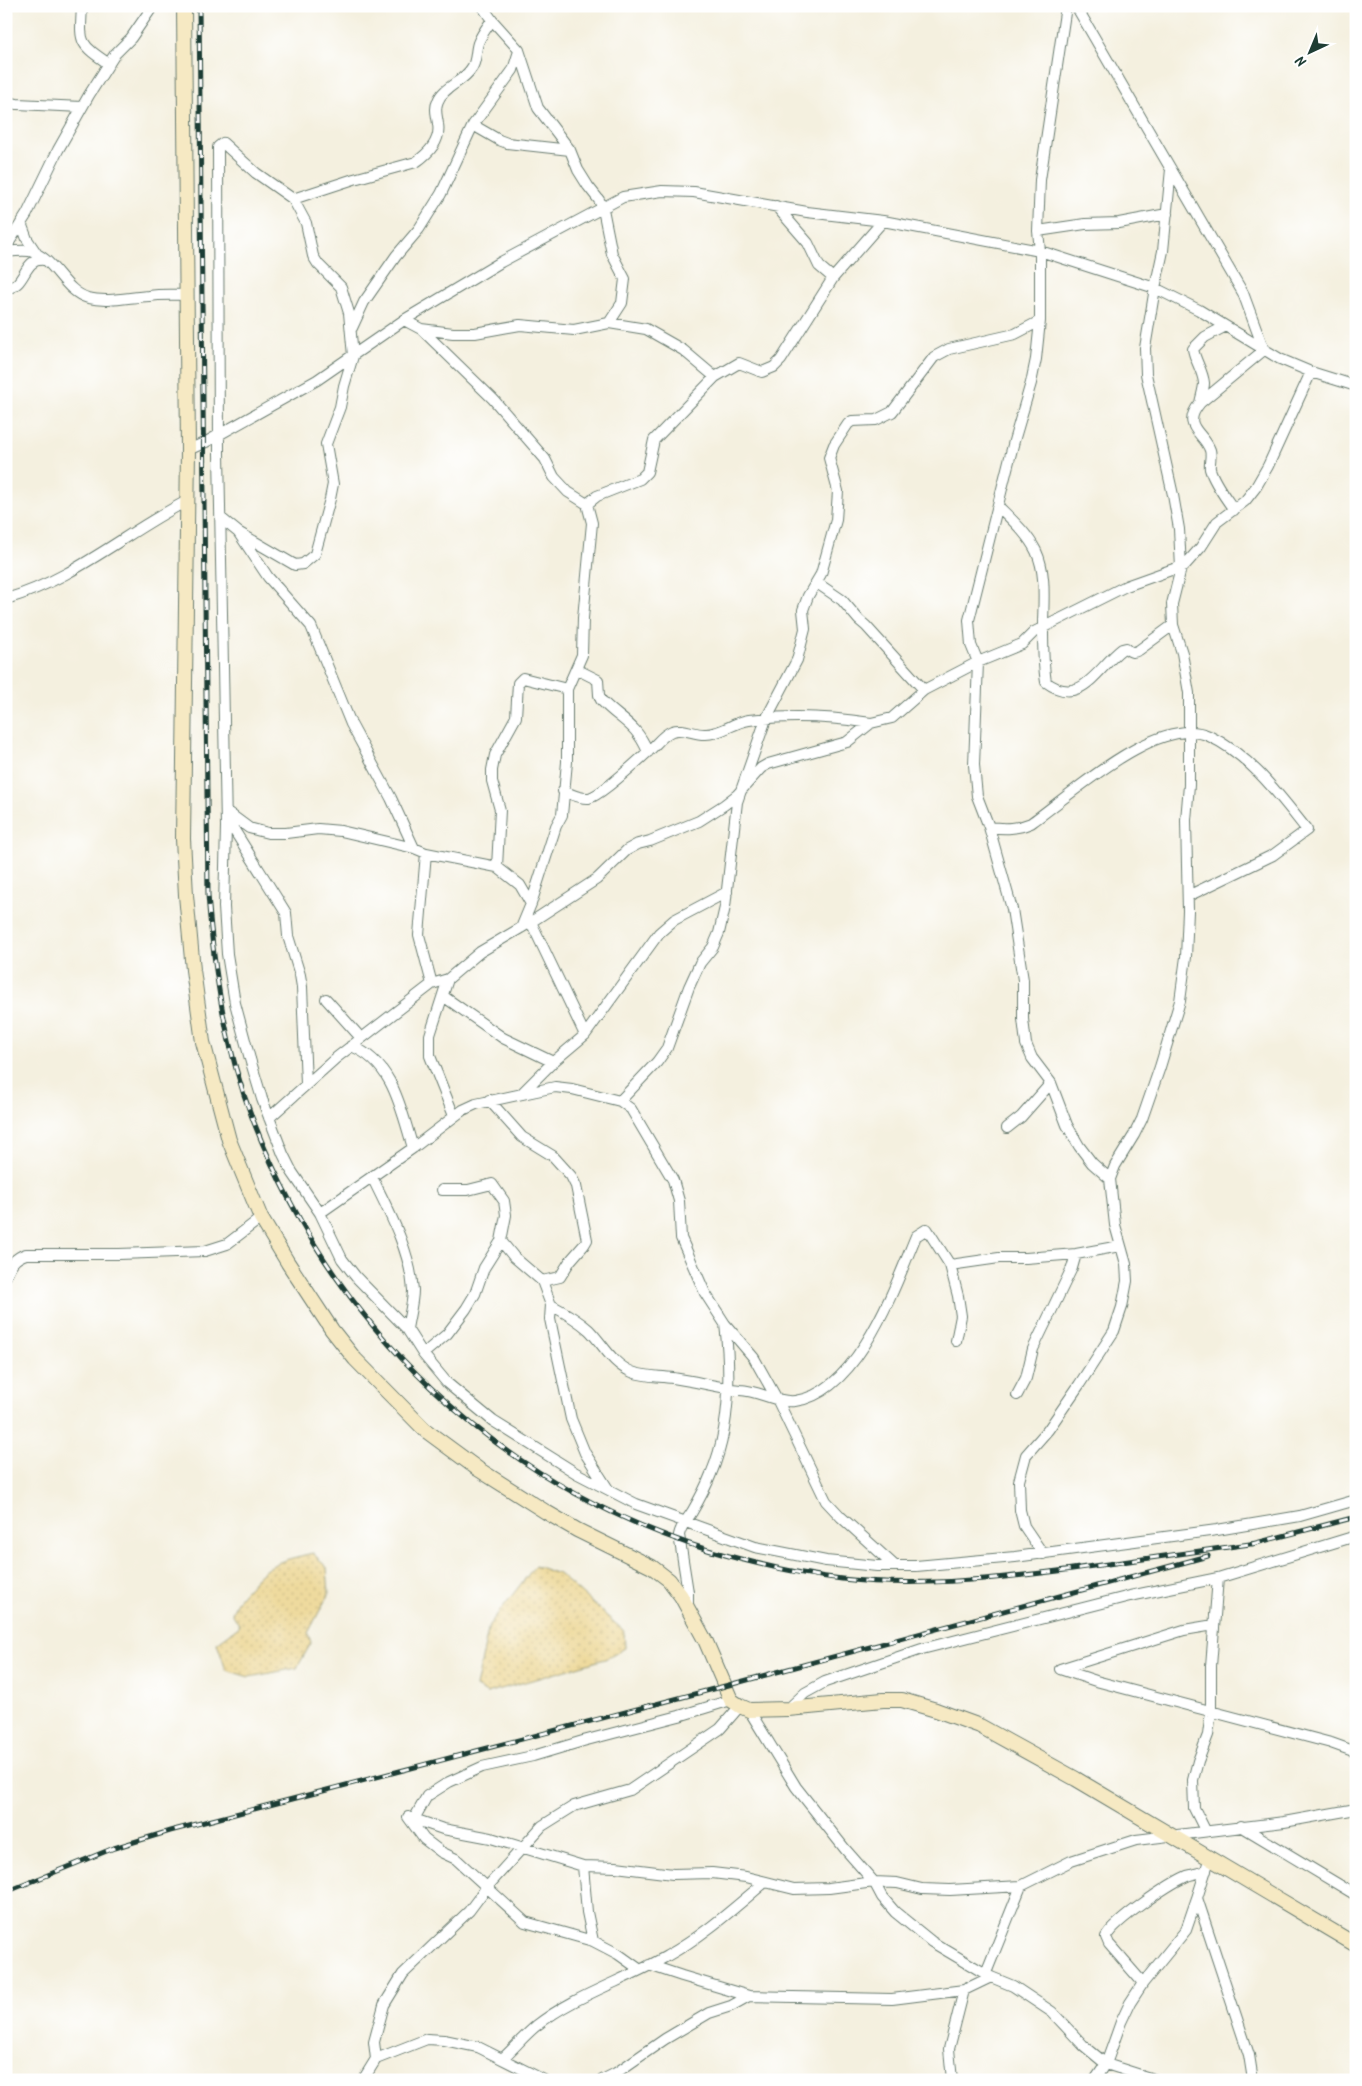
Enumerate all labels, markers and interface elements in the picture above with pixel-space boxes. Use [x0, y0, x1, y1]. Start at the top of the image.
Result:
north arrow [1284, 28, 1334, 78]
text: N [1291, 50, 1312, 72]

